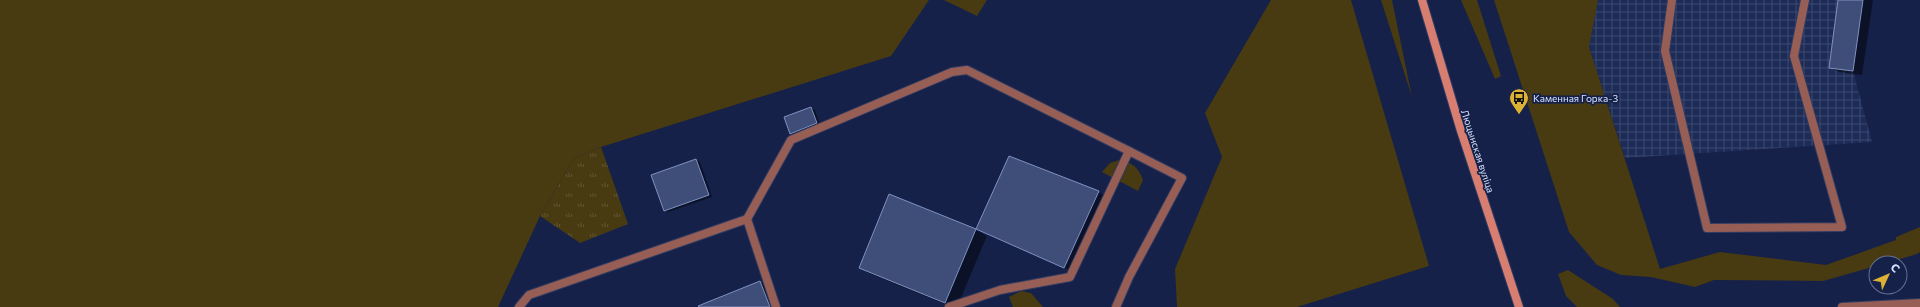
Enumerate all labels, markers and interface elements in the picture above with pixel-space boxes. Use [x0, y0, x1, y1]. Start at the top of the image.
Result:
bus stop icon: Каменная Горка-3 [1508, 87, 1530, 115]
place label: Каменная Горка-3 [1533, 92, 1618, 104]
street label: Люцынская вуліца [1459, 108, 1497, 194]
north arrow [1868, 255, 1908, 295]
text: С [1888, 260, 1903, 275]

